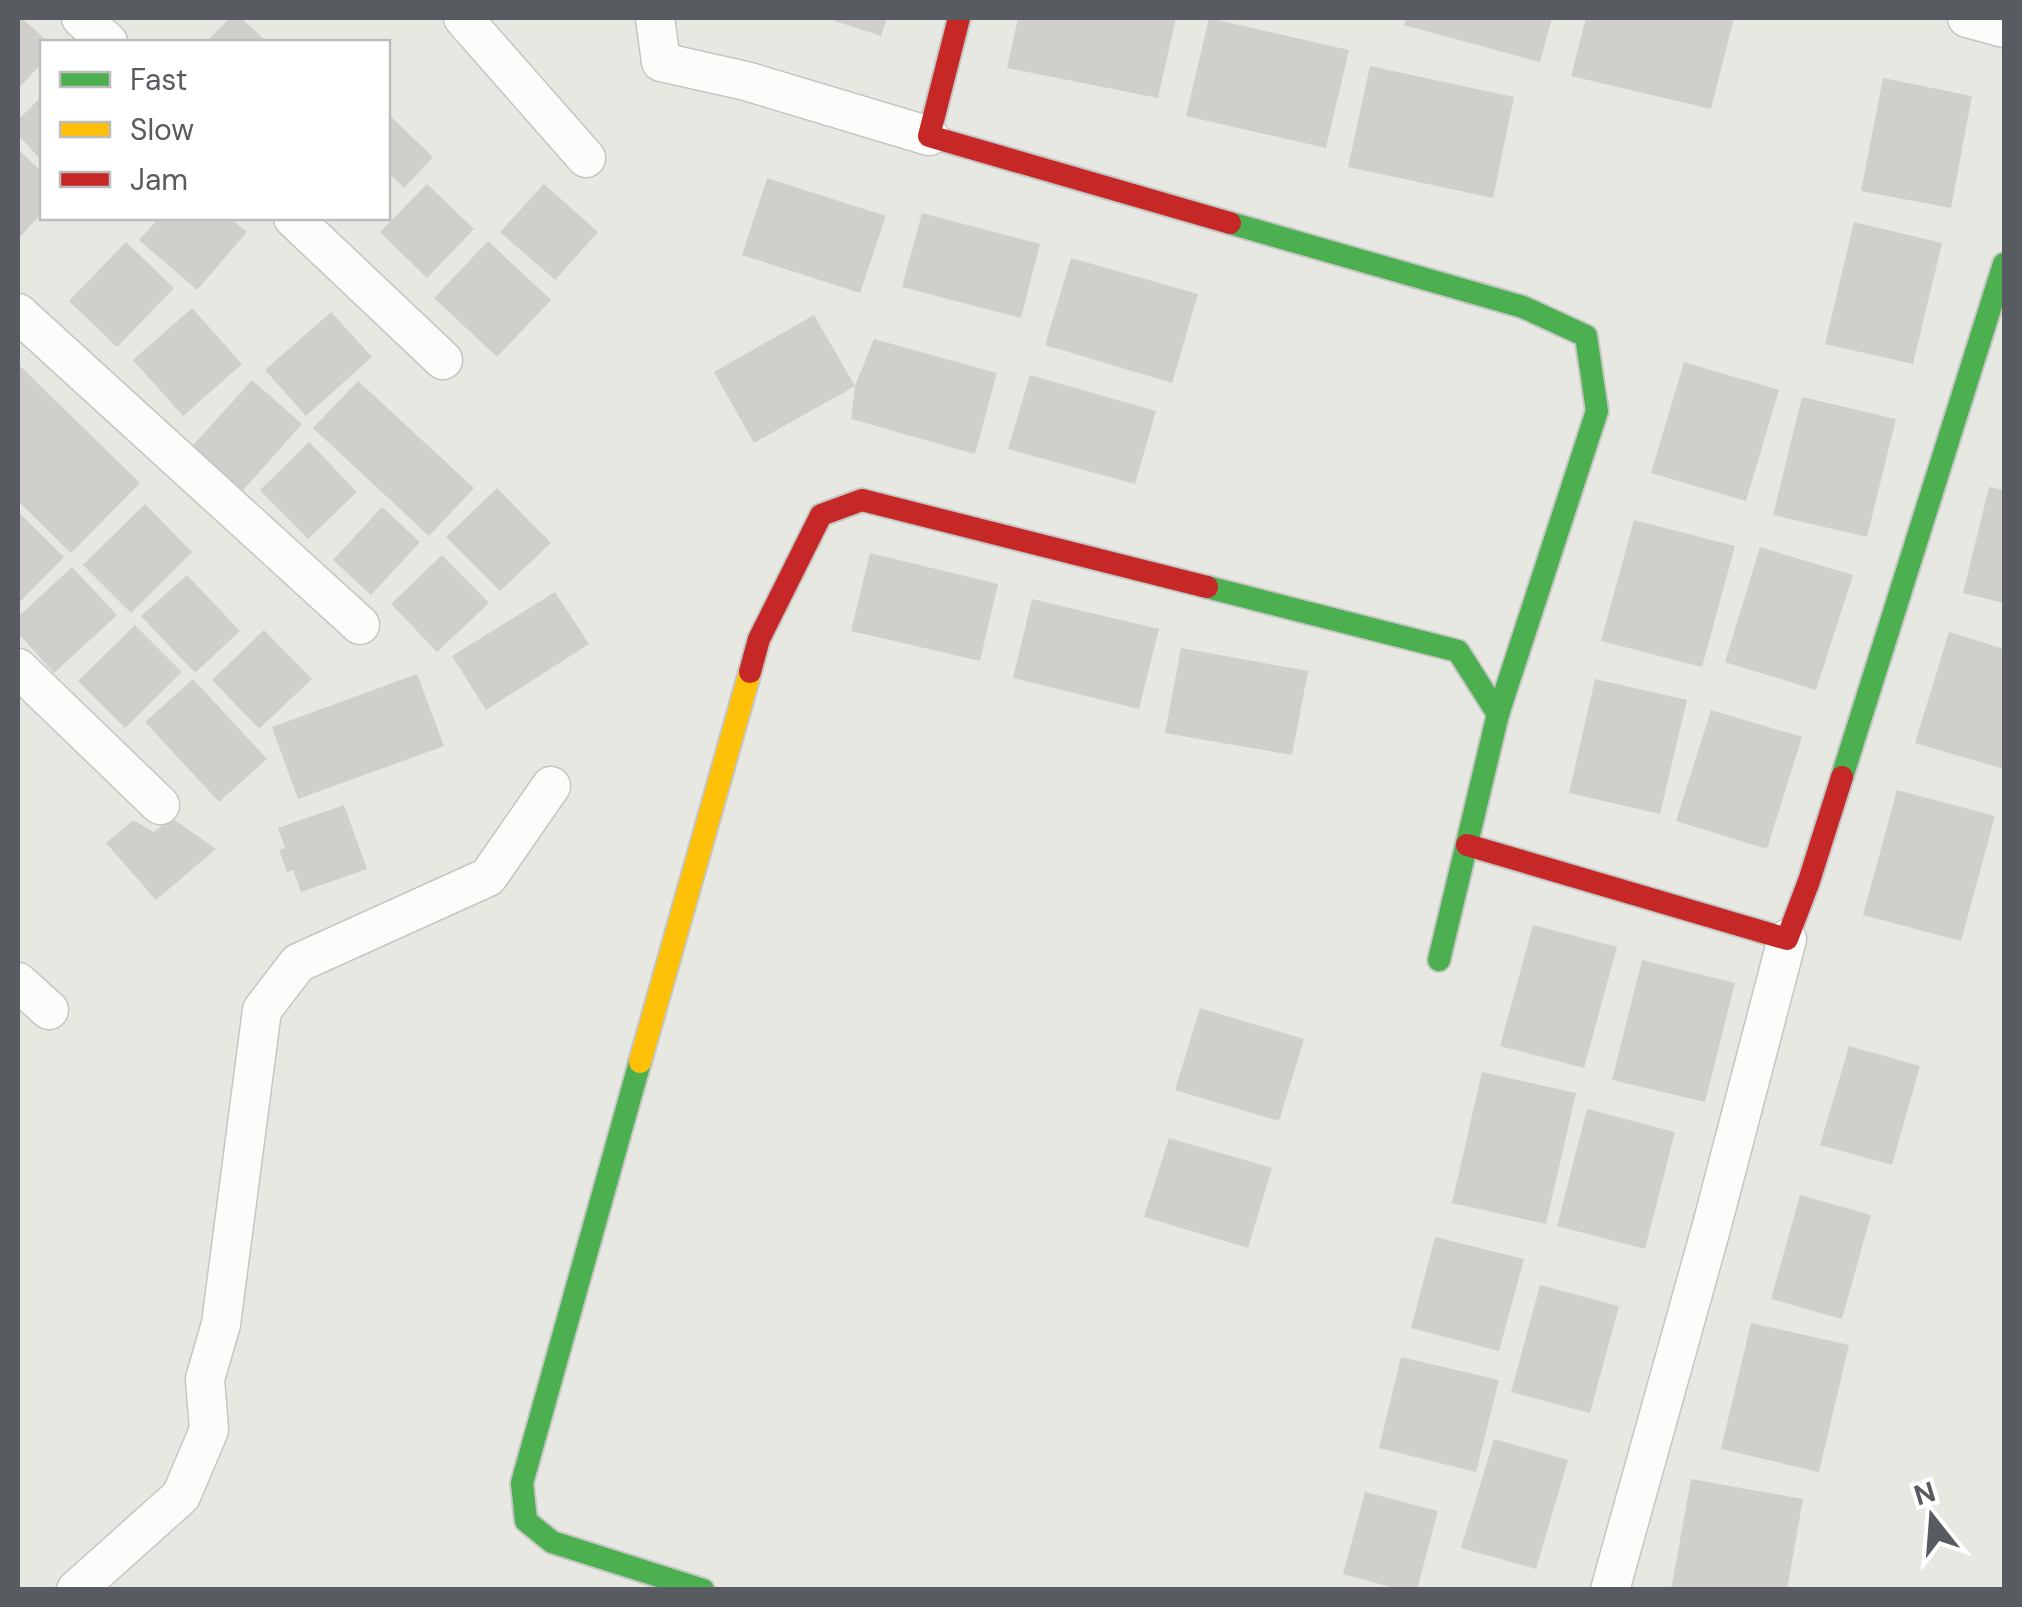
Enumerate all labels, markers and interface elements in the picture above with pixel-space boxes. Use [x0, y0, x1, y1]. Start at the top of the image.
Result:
legend [40, 40, 390, 220]
text: Fast [130, 60, 188, 99]
text: Slow [130, 110, 194, 149]
text: Jam [130, 160, 188, 199]
north arrow [1882, 1467, 1982, 1567]
text: N [1910, 1473, 1940, 1514]

